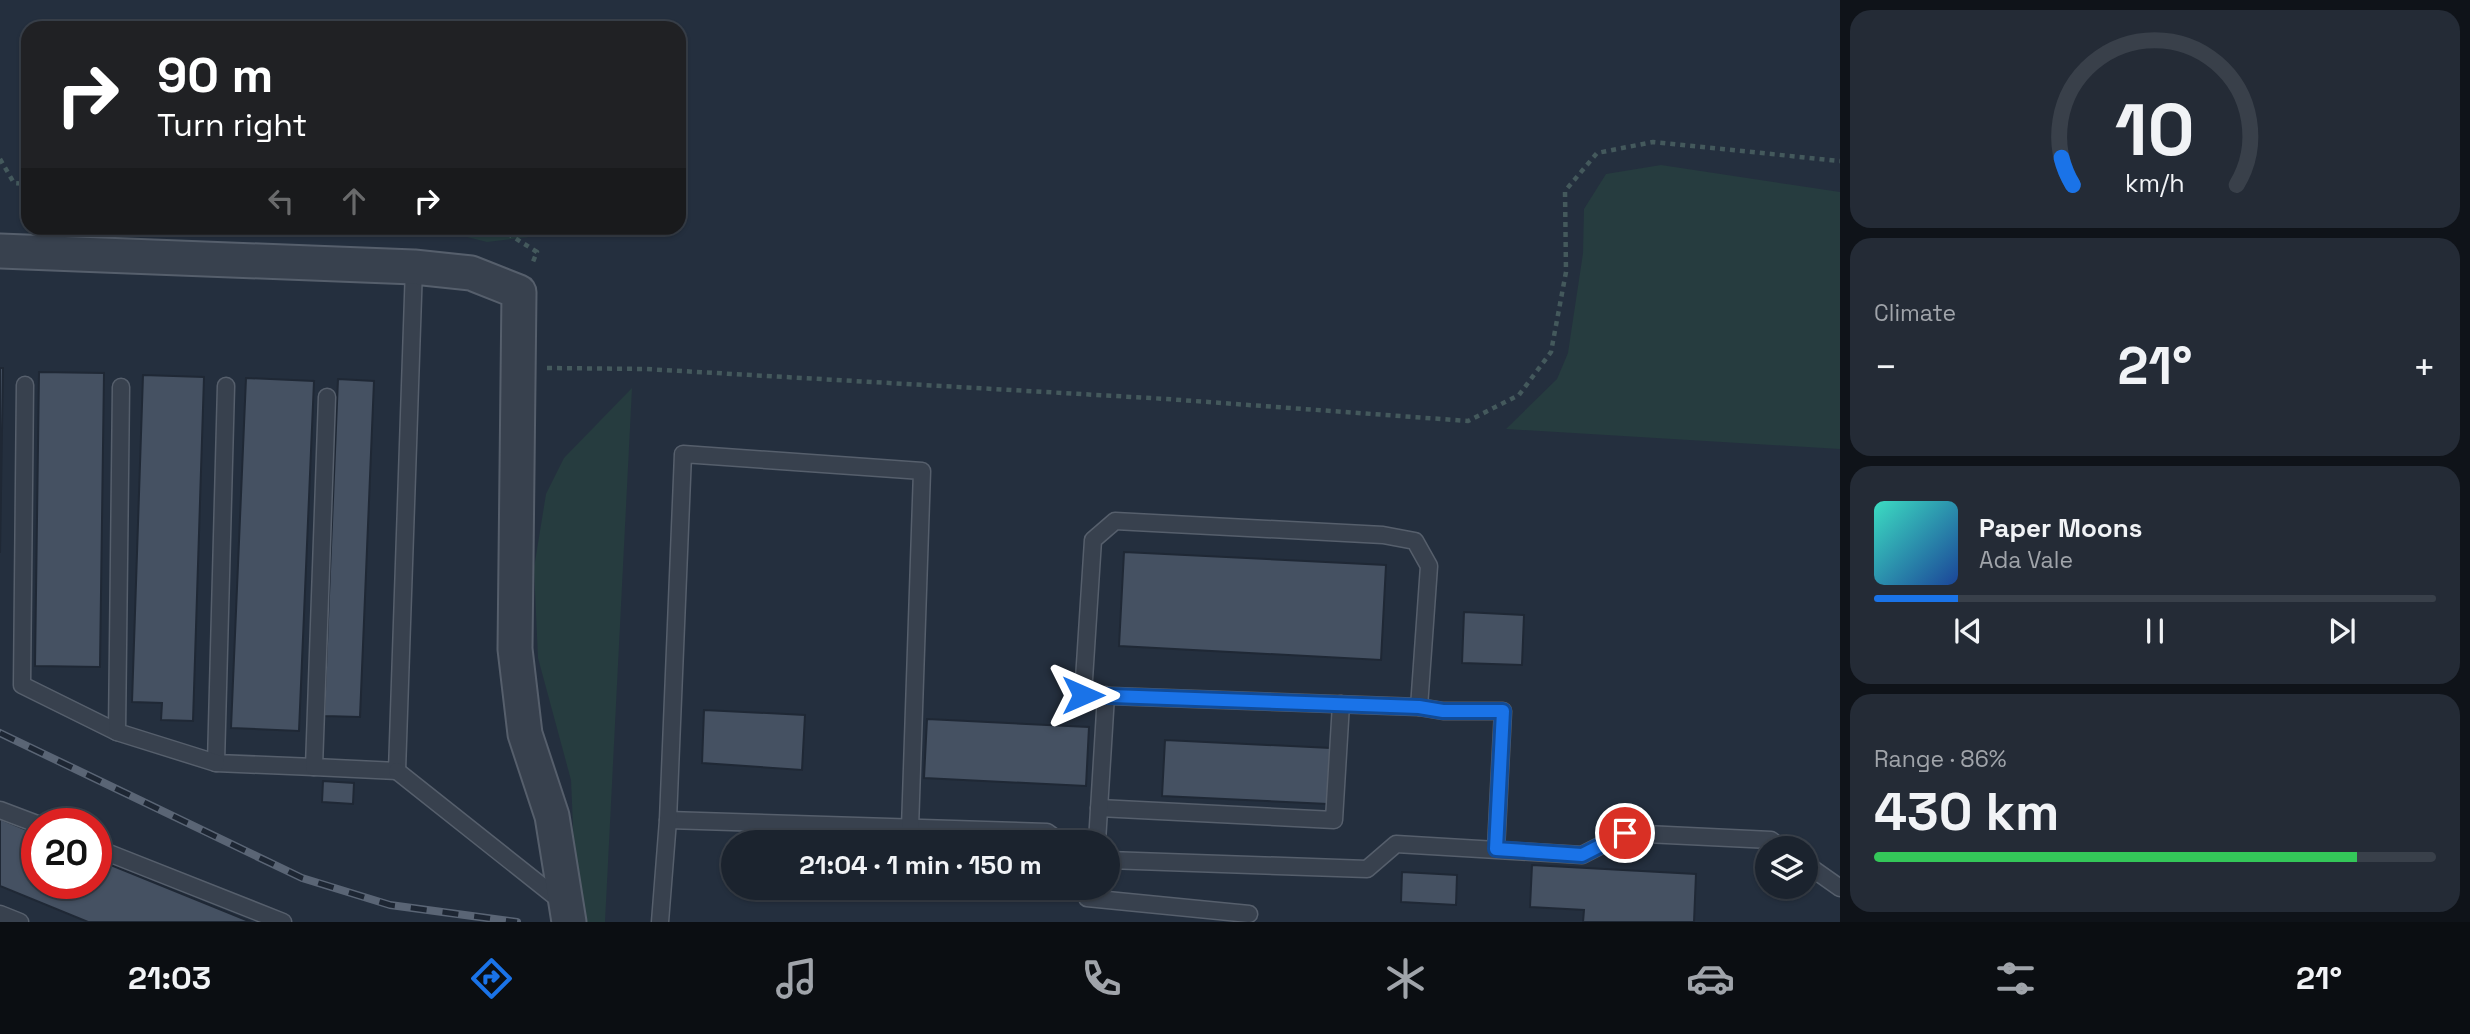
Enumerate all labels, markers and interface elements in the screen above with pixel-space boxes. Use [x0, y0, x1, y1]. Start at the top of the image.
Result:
text: 90 m [157, 44, 273, 106]
icon: right [42, 49, 133, 140]
text: 10 [2115, 83, 2195, 176]
text: Turn right [157, 105, 307, 145]
text: km/h [2125, 167, 2185, 199]
icon: left [262, 182, 300, 220]
icon: ahead [335, 182, 373, 220]
icon: right [408, 182, 446, 220]
text: Climate [1874, 298, 1956, 328]
text: 21° [2118, 333, 2192, 399]
text: − [1874, 343, 1898, 391]
text: + [2412, 343, 2436, 391]
text: Paper Moons [1979, 511, 2142, 545]
text: Ada Vale [1979, 545, 2073, 575]
icon: previous [1949, 612, 1987, 650]
icon: pause [2136, 612, 2174, 650]
icon: next [2323, 612, 2361, 650]
position arrow [1046, 658, 1120, 732]
text: Range · 86% [1874, 744, 2007, 774]
text: 430 km [1874, 779, 2059, 845]
pin [1595, 803, 1655, 863]
speed limit sign: 20 [21, 808, 112, 899]
icon: arrive [1606, 814, 1644, 852]
map controls [1755, 836, 1818, 899]
button: layers [1755, 836, 1818, 899]
text: 21:04 · 1 min · 150 m [799, 848, 1042, 882]
icon: directions [467, 954, 516, 1003]
icon: music [772, 954, 821, 1003]
icon: phone [1077, 954, 1126, 1003]
icon: climate [1381, 954, 1430, 1003]
icon: car [1686, 954, 1735, 1003]
icon: filters [1991, 954, 2040, 1003]
text: 21:03 [128, 958, 211, 998]
text: 21° [2296, 958, 2342, 998]

